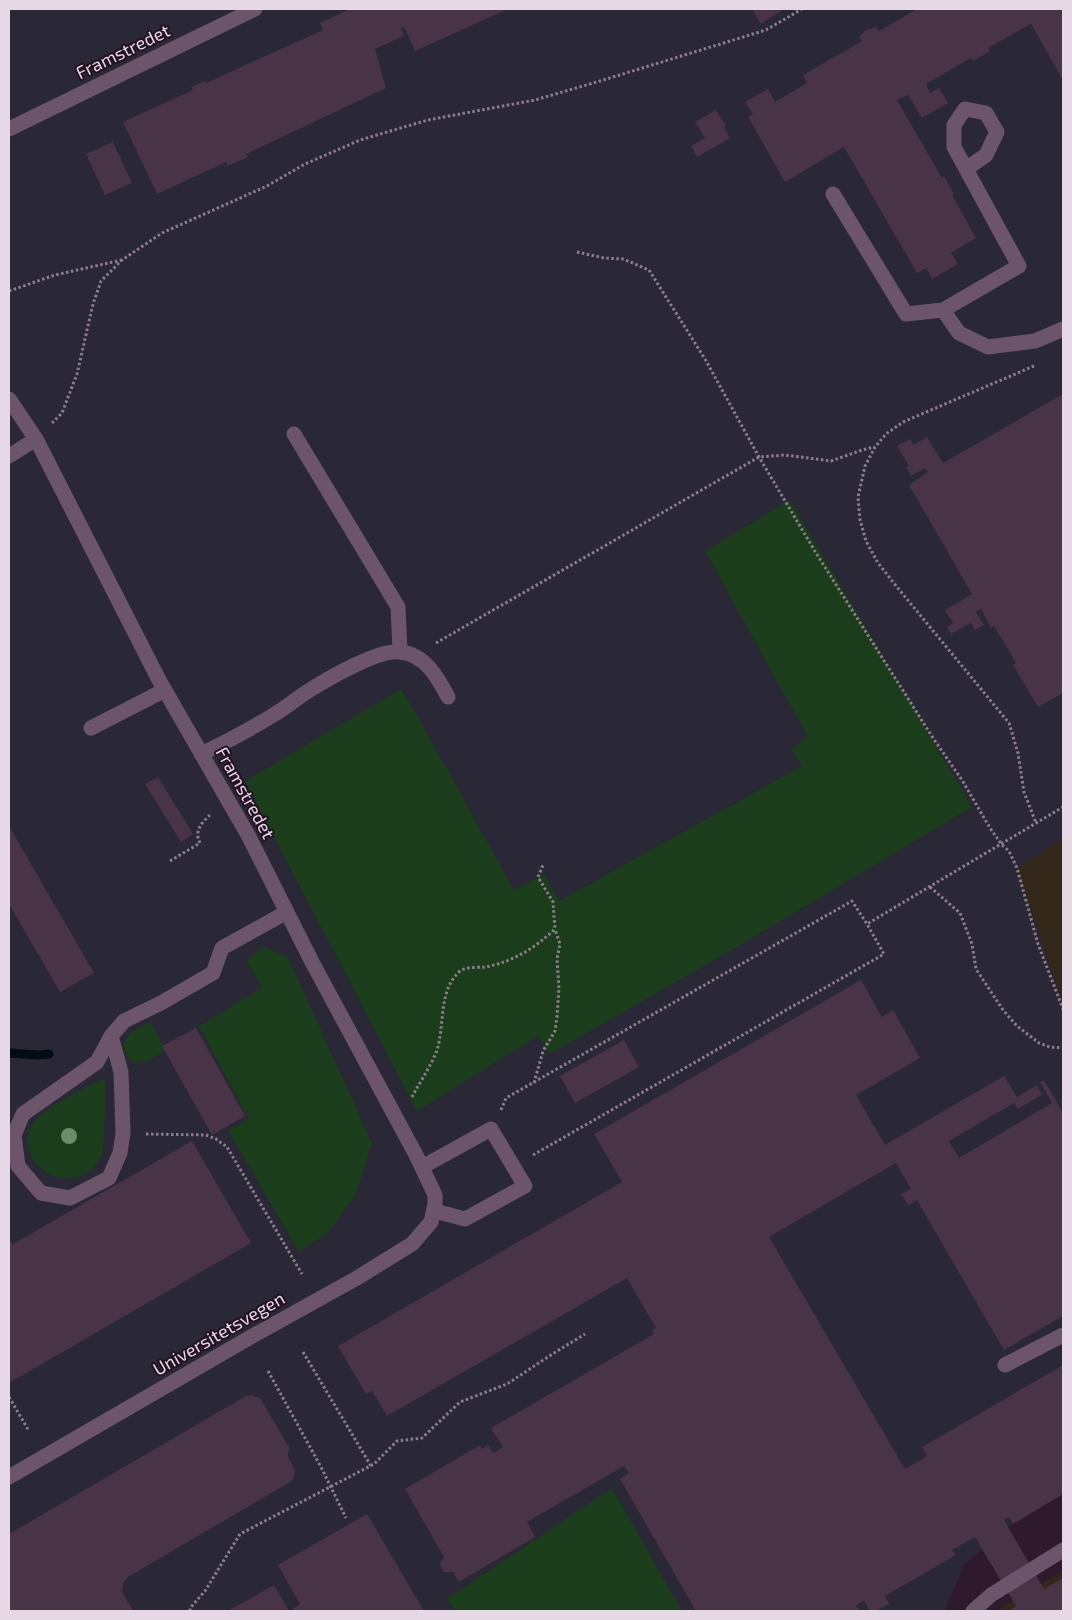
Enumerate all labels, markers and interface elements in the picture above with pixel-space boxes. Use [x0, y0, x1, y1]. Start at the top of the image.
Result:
street label: Framstredet [72, 19, 173, 83]
street label: Framstredet [212, 743, 280, 842]
street label: Universitetsvegen [149, 1286, 288, 1380]

